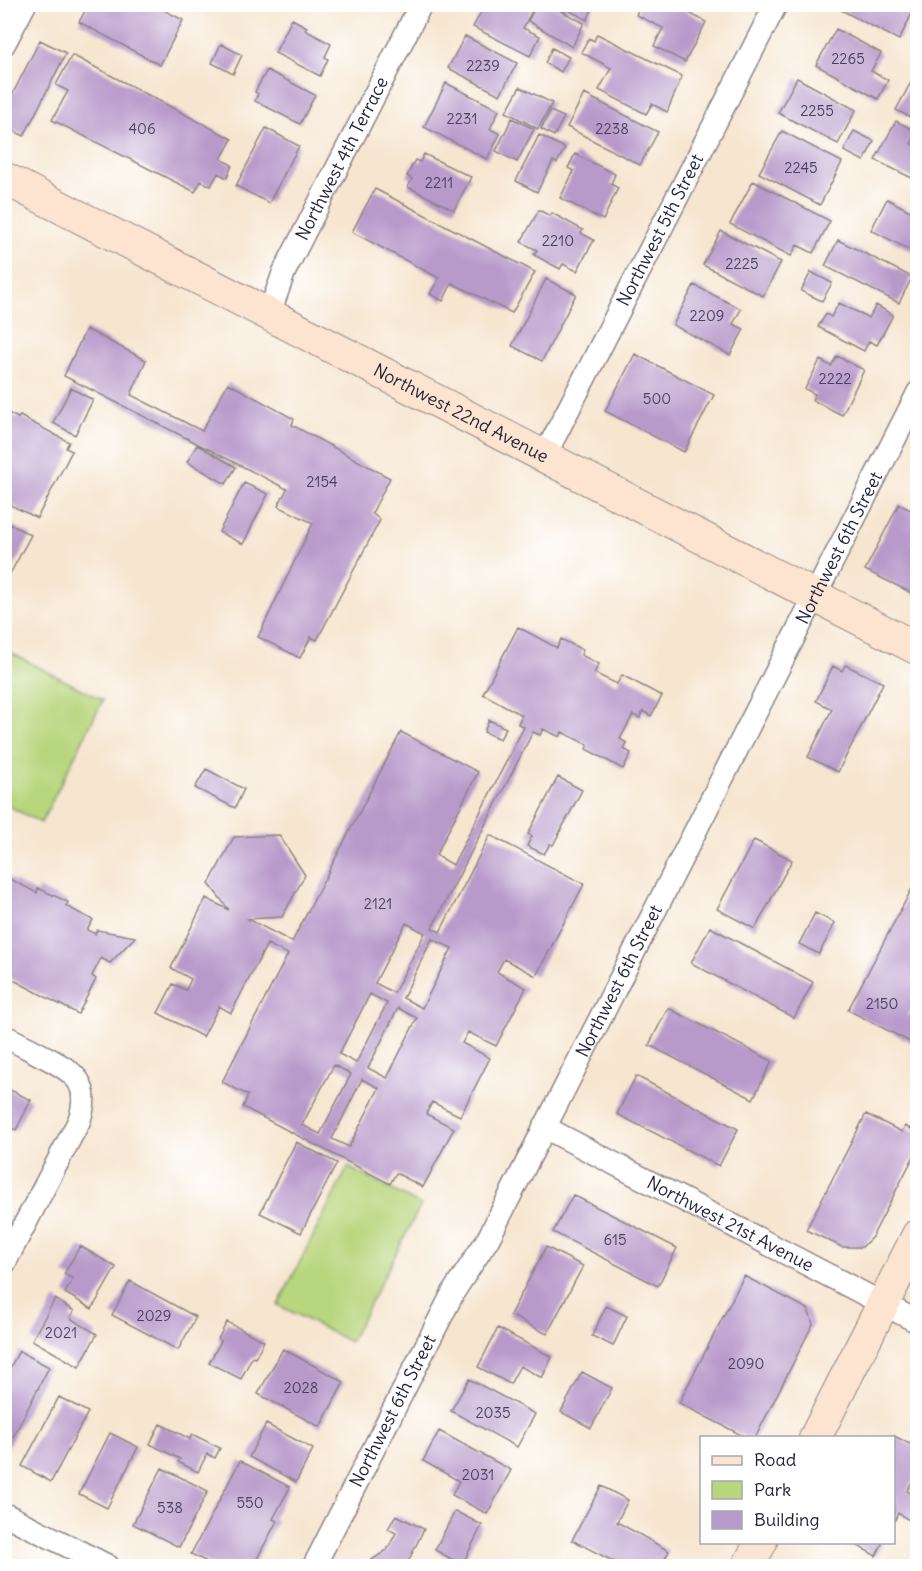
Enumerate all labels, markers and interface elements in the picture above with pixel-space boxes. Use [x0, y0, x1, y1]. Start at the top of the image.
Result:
house number: 2265 [831, 49, 865, 68]
house number: 2239 [466, 56, 500, 75]
street label: Northwest 4th Terrace [290, 73, 393, 244]
house number: 2255 [800, 101, 834, 120]
house number: 2231 [447, 109, 477, 128]
house number: 406 [128, 119, 156, 138]
house number: 2238 [595, 119, 629, 138]
street label: Northwest 5th Street [611, 150, 708, 310]
house number: 2245 [784, 158, 818, 177]
house number: 2211 [425, 173, 453, 192]
house number: 2210 [542, 231, 574, 250]
house number: 2225 [725, 254, 759, 273]
house number: 2209 [690, 306, 724, 325]
street label: Northwest 22nd Avenue [370, 358, 553, 468]
house number: 2222 [819, 369, 851, 388]
house number: 500 [643, 389, 671, 408]
street label: Northwest 6th Street [791, 468, 887, 628]
house number: 2154 [306, 472, 338, 491]
house number: 2121 [364, 894, 392, 913]
street label: Northwest 6th Street [570, 901, 667, 1061]
house number: 2150 [866, 994, 898, 1013]
street label: Northwest 21st Avenue [643, 1171, 818, 1276]
house number: 615 [603, 1230, 627, 1249]
house number: 2029 [137, 1306, 171, 1325]
house number: 2021 [45, 1323, 77, 1342]
street label: Northwest 6th Street [344, 1331, 441, 1491]
house number: 2090 [728, 1354, 764, 1373]
house number: 2028 [284, 1378, 318, 1397]
house number: 2035 [475, 1403, 511, 1422]
legend [700, 1436, 895, 1544]
text: Road [754, 1448, 797, 1471]
house number: 2031 [462, 1465, 494, 1484]
text: Park [754, 1478, 791, 1501]
house number: 550 [236, 1493, 264, 1512]
house number: 538 [157, 1498, 183, 1517]
text: Building [754, 1508, 819, 1531]

